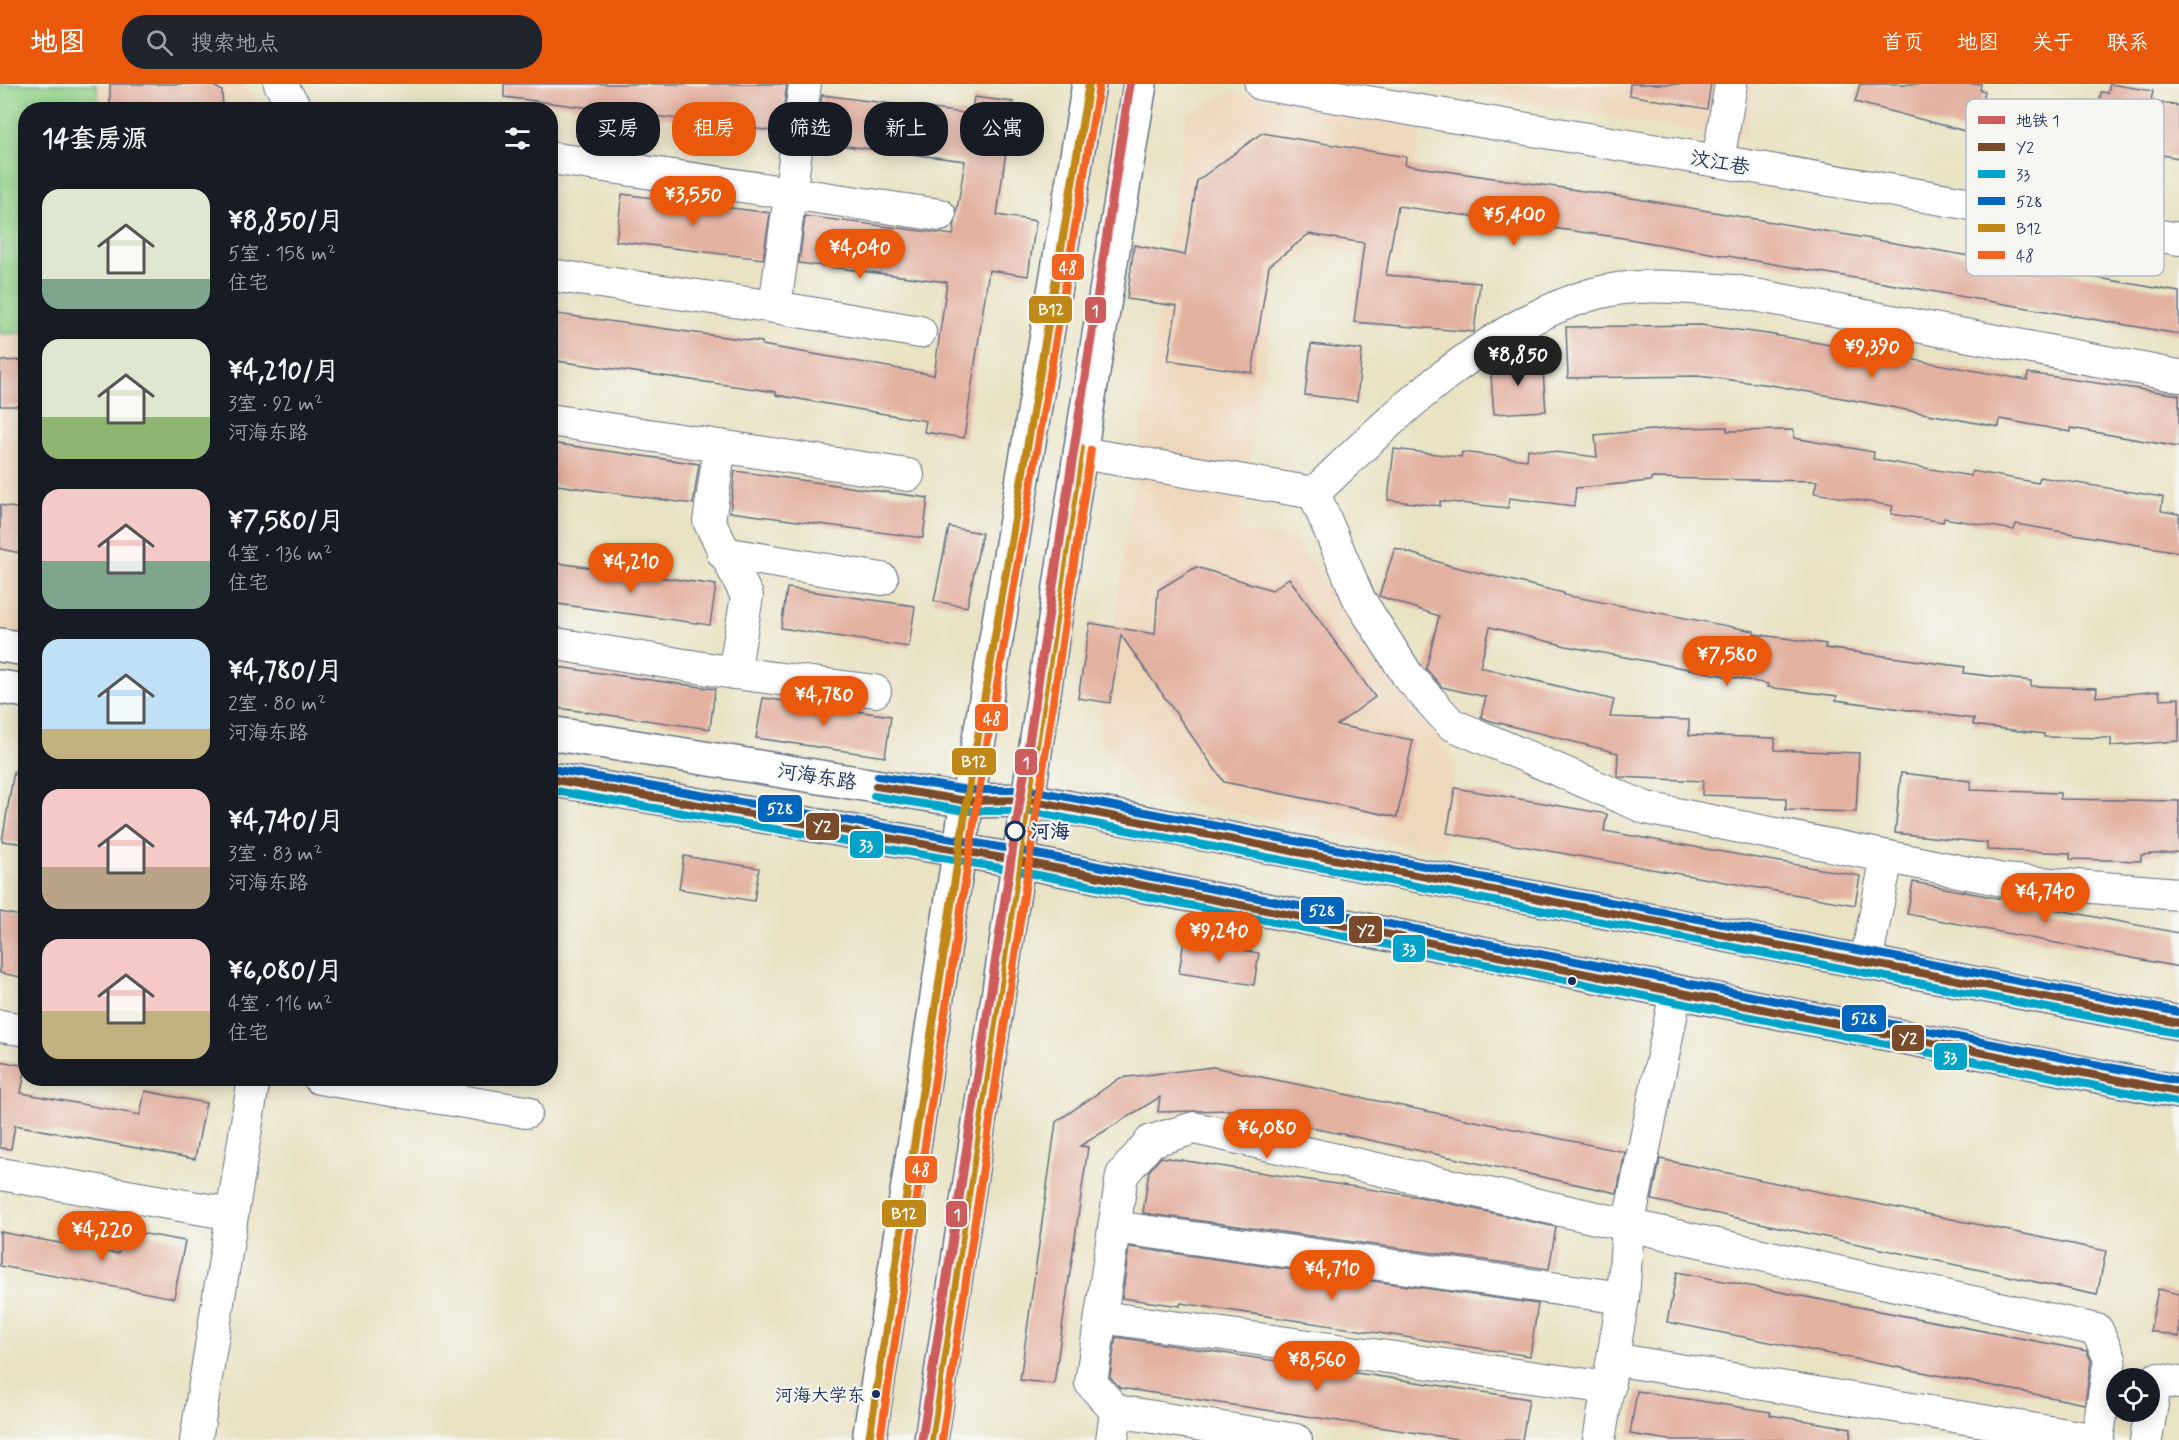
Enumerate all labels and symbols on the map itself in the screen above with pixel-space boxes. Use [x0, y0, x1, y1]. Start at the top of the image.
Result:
legend [1966, 99, 2164, 276]
text: 地铁 1 [2016, 111, 2059, 132]
text: Y2 [2016, 138, 2034, 159]
street label: 汶江巷 [1688, 145, 1753, 182]
text: 33 [2016, 165, 2030, 186]
pin: ¥3,550 [644, 176, 742, 227]
text: 528 [2016, 192, 2043, 213]
pin: ¥5,400 [1465, 196, 1563, 247]
text: B12 [2016, 219, 2042, 240]
pin: ¥4,040 [811, 229, 909, 280]
text: 48 [2016, 246, 2034, 267]
line badge: 48 [1051, 253, 1085, 281]
text: 48 [1059, 258, 1077, 279]
line badge: B12 [1028, 295, 1073, 324]
line badge: 1 [1084, 296, 1107, 324]
text: B12 [1038, 300, 1064, 321]
text: 1 [1091, 301, 1099, 322]
pin: ¥9,390 [1823, 328, 1921, 379]
pin: ¥8,850 [1469, 336, 1567, 387]
pin: ¥4,210 [582, 543, 680, 594]
pin: ¥7,580 [1678, 636, 1776, 687]
pin: ¥4,780 [775, 676, 873, 727]
line badge: 48 [974, 703, 1009, 732]
text: 48 [983, 709, 1001, 730]
line badge: B12 [951, 747, 997, 776]
line badge: 1 [1014, 748, 1038, 776]
text: B12 [961, 752, 987, 773]
text: 1 [1022, 753, 1030, 774]
street label: 河海东路 [775, 758, 859, 797]
line badge: 528 [757, 794, 803, 823]
text: 528 [767, 799, 793, 820]
line badge: Y2 [805, 812, 840, 841]
text: Y2 [813, 817, 831, 838]
place label: 河海 [1030, 819, 1070, 846]
marker: 河海 [1005, 821, 1025, 841]
line badge: 33 [849, 830, 884, 859]
text: 33 [859, 836, 873, 857]
pin: ¥4,740 [1996, 873, 2094, 924]
line badge: 528 [1300, 896, 1345, 925]
text: 528 [1309, 901, 1335, 922]
pin: ¥9,240 [1170, 912, 1268, 963]
line badge: Y2 [1348, 915, 1383, 944]
text: Y2 [1357, 921, 1375, 942]
line badge: 33 [1392, 934, 1426, 963]
text: 33 [1402, 940, 1416, 961]
unlabelled marker [1566, 975, 1578, 987]
line badge: 528 [1841, 1004, 1887, 1033]
text: 528 [1851, 1009, 1877, 1030]
line badge: Y2 [1891, 1024, 1925, 1052]
text: Y2 [1899, 1029, 1917, 1050]
line badge: 33 [1933, 1042, 1968, 1071]
text: 33 [1943, 1048, 1957, 1069]
pin: ¥6,080 [1218, 1109, 1316, 1160]
line badge: 48 [904, 1155, 938, 1184]
text: 48 [912, 1160, 930, 1181]
line badge: B12 [881, 1199, 927, 1228]
line badge: 1 [945, 1200, 968, 1228]
text: B12 [891, 1204, 917, 1225]
text: 1 [953, 1205, 961, 1226]
pin: ¥4,220 [53, 1211, 151, 1262]
pin: ¥4,710 [1283, 1250, 1381, 1301]
pin: ¥8,560 [1268, 1341, 1366, 1392]
place label: 河海大学东 [775, 1384, 865, 1408]
marker: 河海大学东 [870, 1388, 882, 1400]

